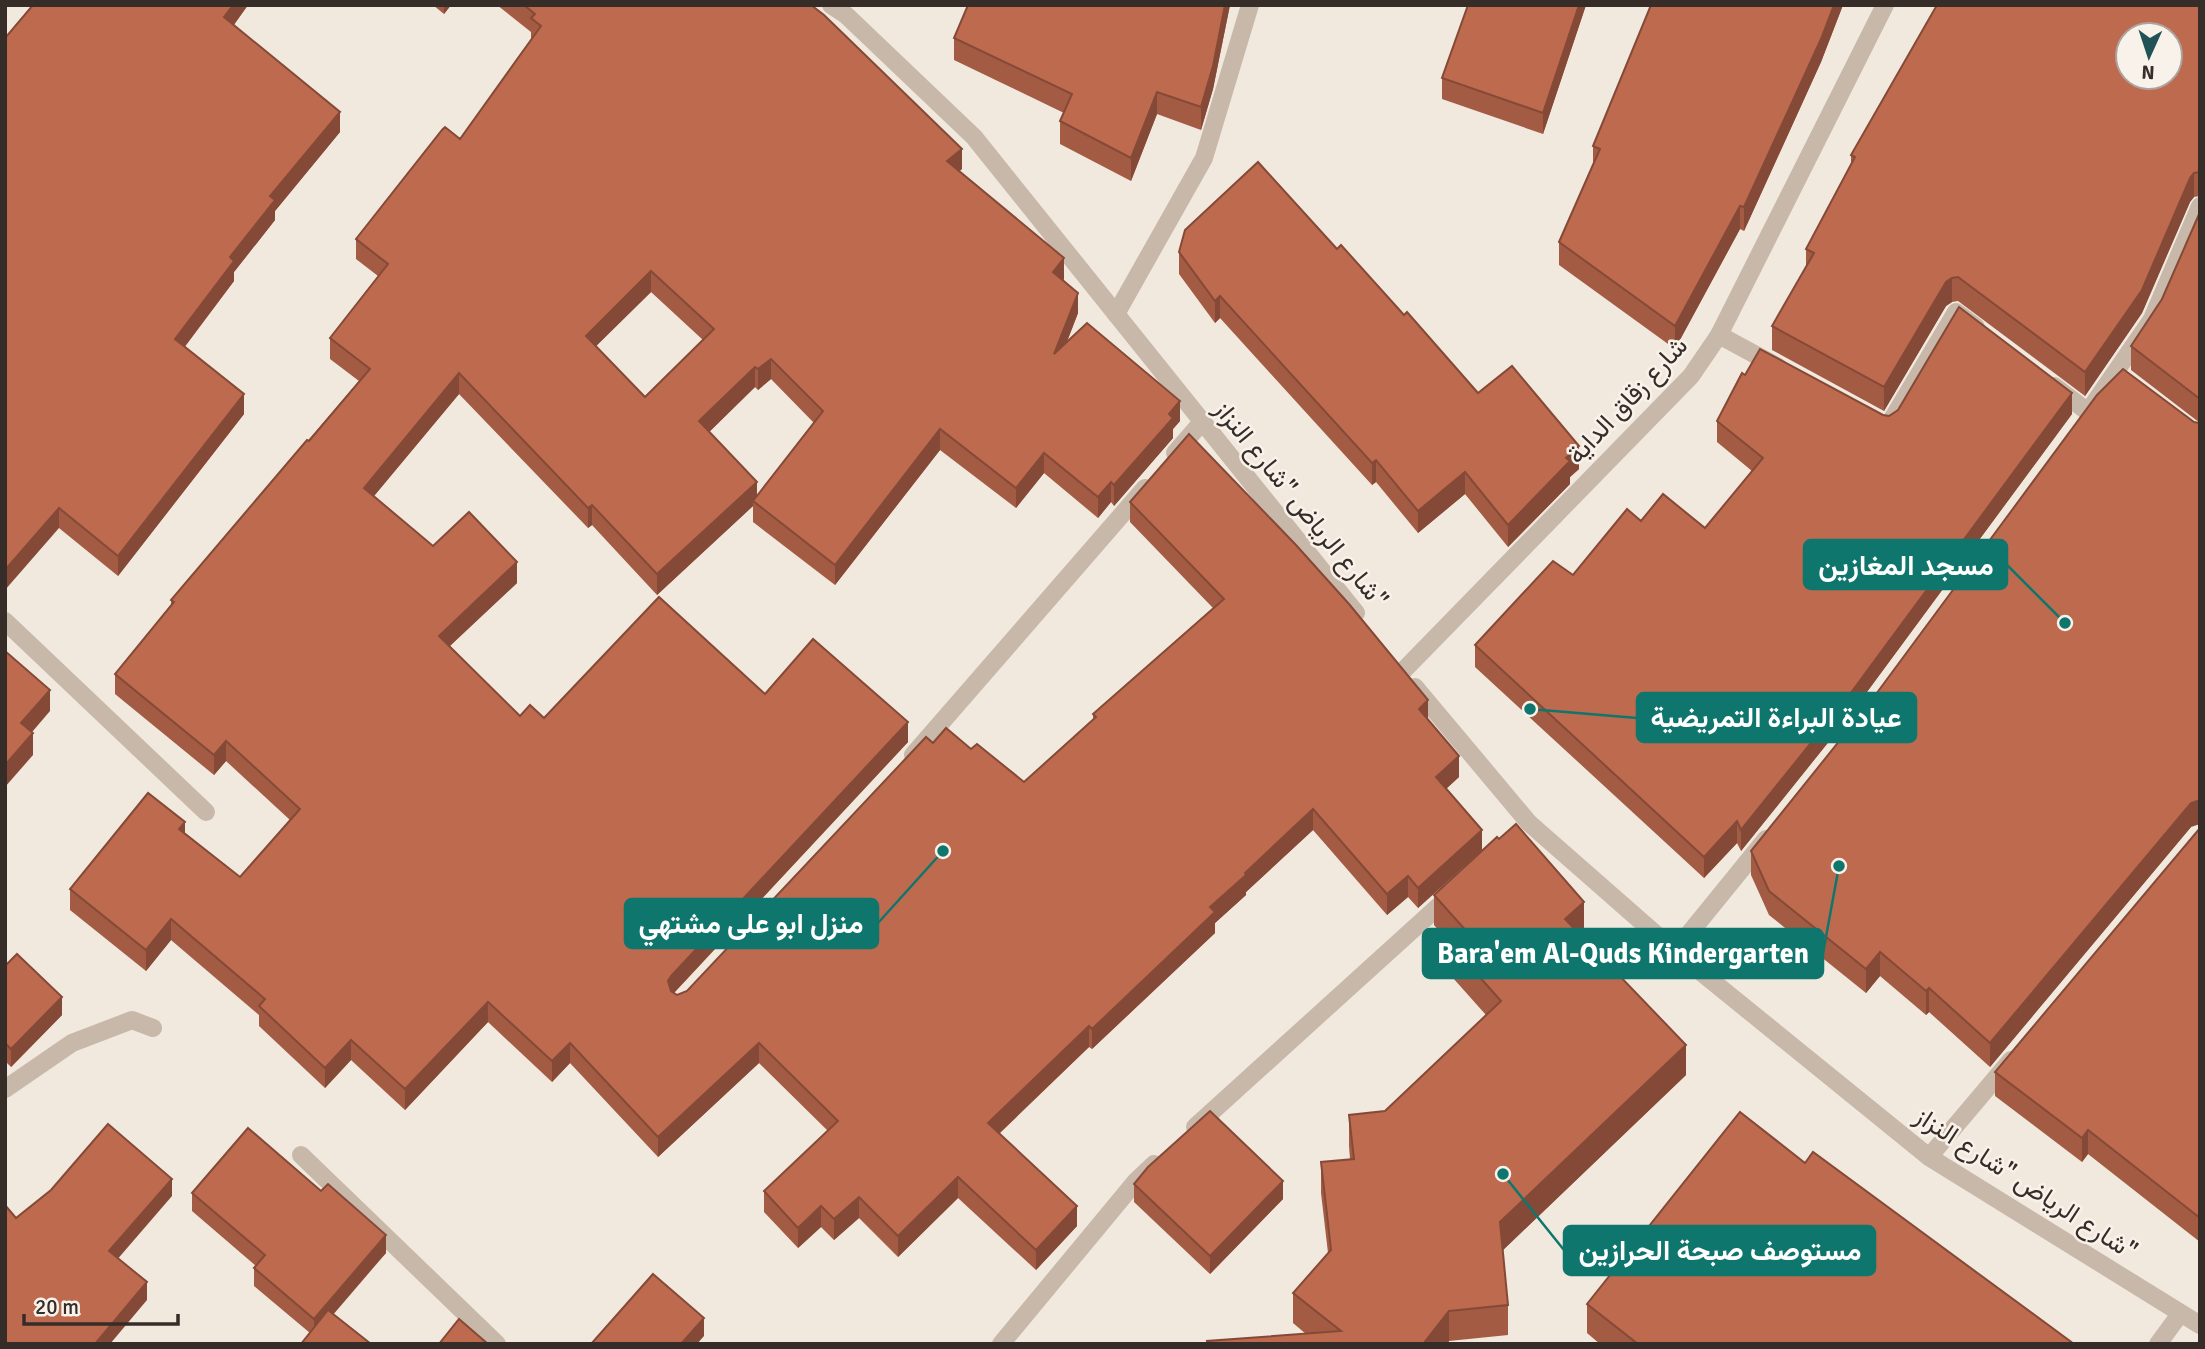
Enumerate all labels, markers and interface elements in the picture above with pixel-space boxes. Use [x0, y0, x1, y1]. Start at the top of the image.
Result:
north arrow [2114, 21, 2184, 91]
text: N [2141, 60, 2155, 84]
street label: شارع زقاق الداية [1561, 330, 1696, 472]
street label: شارع الرياض "شارع النزاز" [1205, 393, 1394, 616]
callout: مسجد المغازين [1804, 540, 2007, 589]
text: مسجد المغازين [1818, 549, 1994, 583]
callout: عيادة البراءة التمريضية [1637, 693, 1916, 742]
text: عيادة البراءة التمريضية [1650, 701, 1902, 735]
callout: منزل ابو على مشتهي [625, 899, 878, 948]
text: منزل ابو على مشتهي [639, 907, 863, 947]
callout: Bara'em Al-Quds Kindergarten [1423, 929, 1823, 978]
text: Bara'em Al-Quds Kindergarten [1437, 937, 1809, 971]
street label: شارع الرياض "شارع النزاز" [1907, 1100, 2142, 1268]
callout: مستوصف صبحة الحرازين [1564, 1226, 1875, 1275]
text: مستوصف صبحة الحرازين [1578, 1234, 1862, 1268]
scale bar [24, 1282, 178, 1326]
text: 20 m [35, 1294, 79, 1320]

